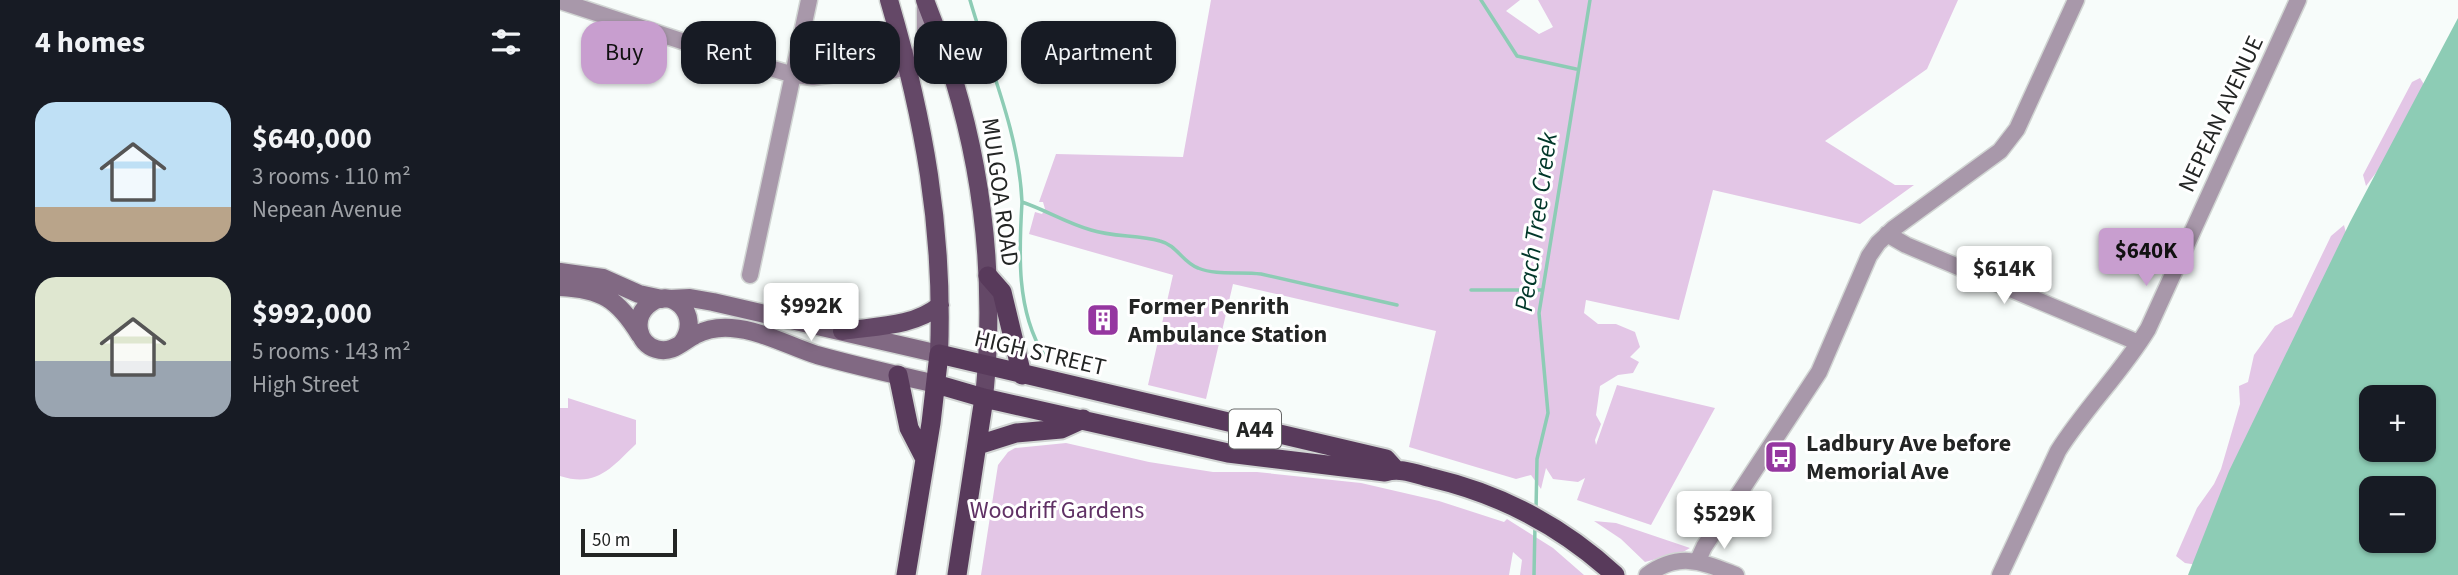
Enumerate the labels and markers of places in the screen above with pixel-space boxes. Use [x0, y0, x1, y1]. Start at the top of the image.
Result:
pin: $640K [2097, 229, 2195, 288]
pin: $614K [1955, 246, 2053, 306]
pin: $992K [762, 284, 860, 343]
place label: Former Penrith Ambulance Station [1127, 289, 1327, 352]
building icon: Former Penrith Ambulance Station [1084, 301, 1122, 339]
place label: Ladbury Ave before Memorial Ave [1806, 426, 2011, 489]
bus stop icon: Ladbury Ave before Memorial Ave [1762, 438, 1800, 476]
pin: $529K [1675, 491, 1773, 551]

